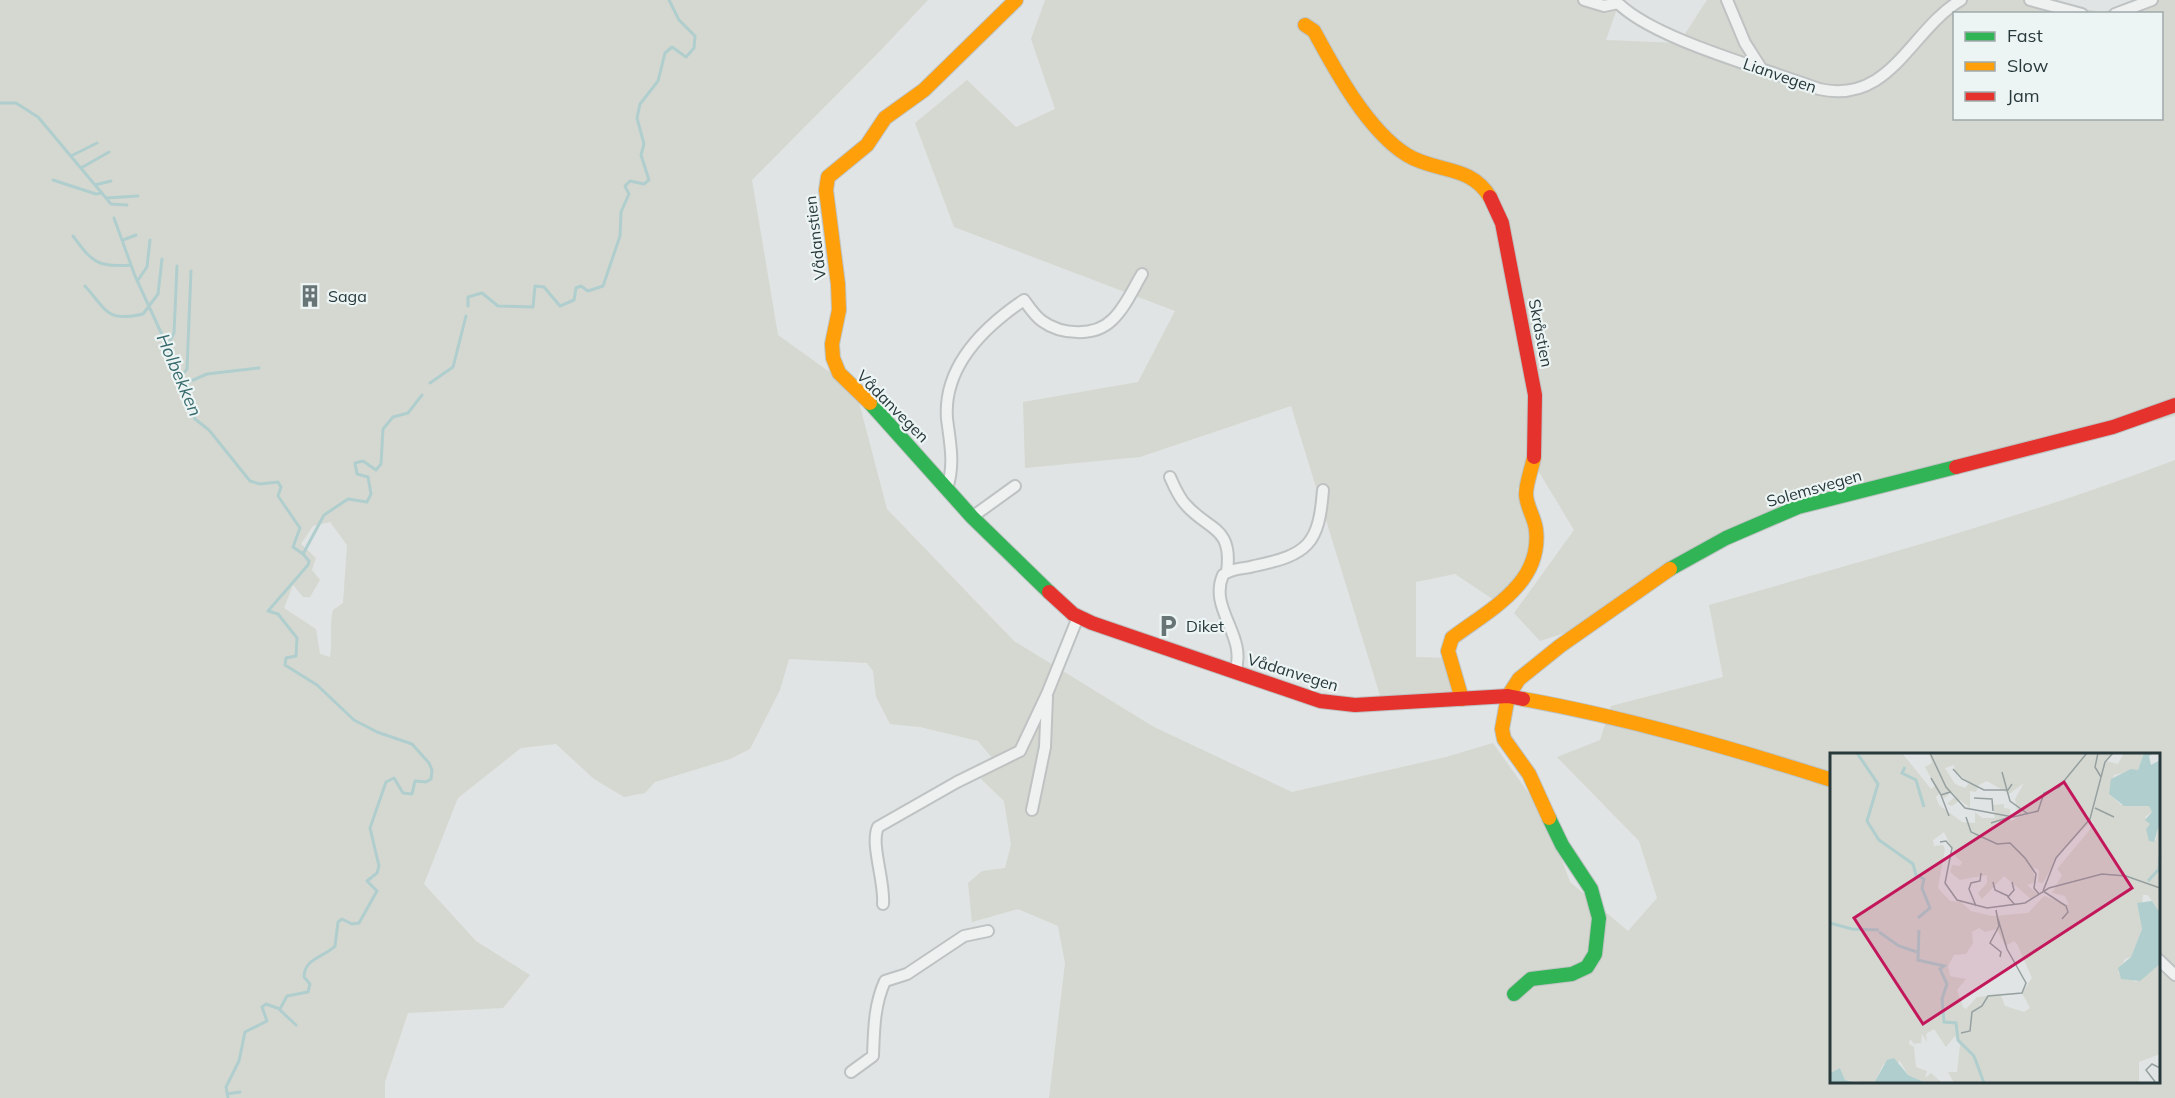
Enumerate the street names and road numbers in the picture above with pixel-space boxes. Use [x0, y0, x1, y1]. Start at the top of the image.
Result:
street label: Lianvegen [1741, 53, 1819, 97]
street label: Vådanstien [800, 195, 830, 281]
street label: Skråstien [1525, 297, 1557, 369]
street label: Vådanvegen [853, 366, 933, 446]
street label: Solemsvegen [1764, 465, 1864, 511]
street label: Vådanvegen [1245, 649, 1341, 695]

